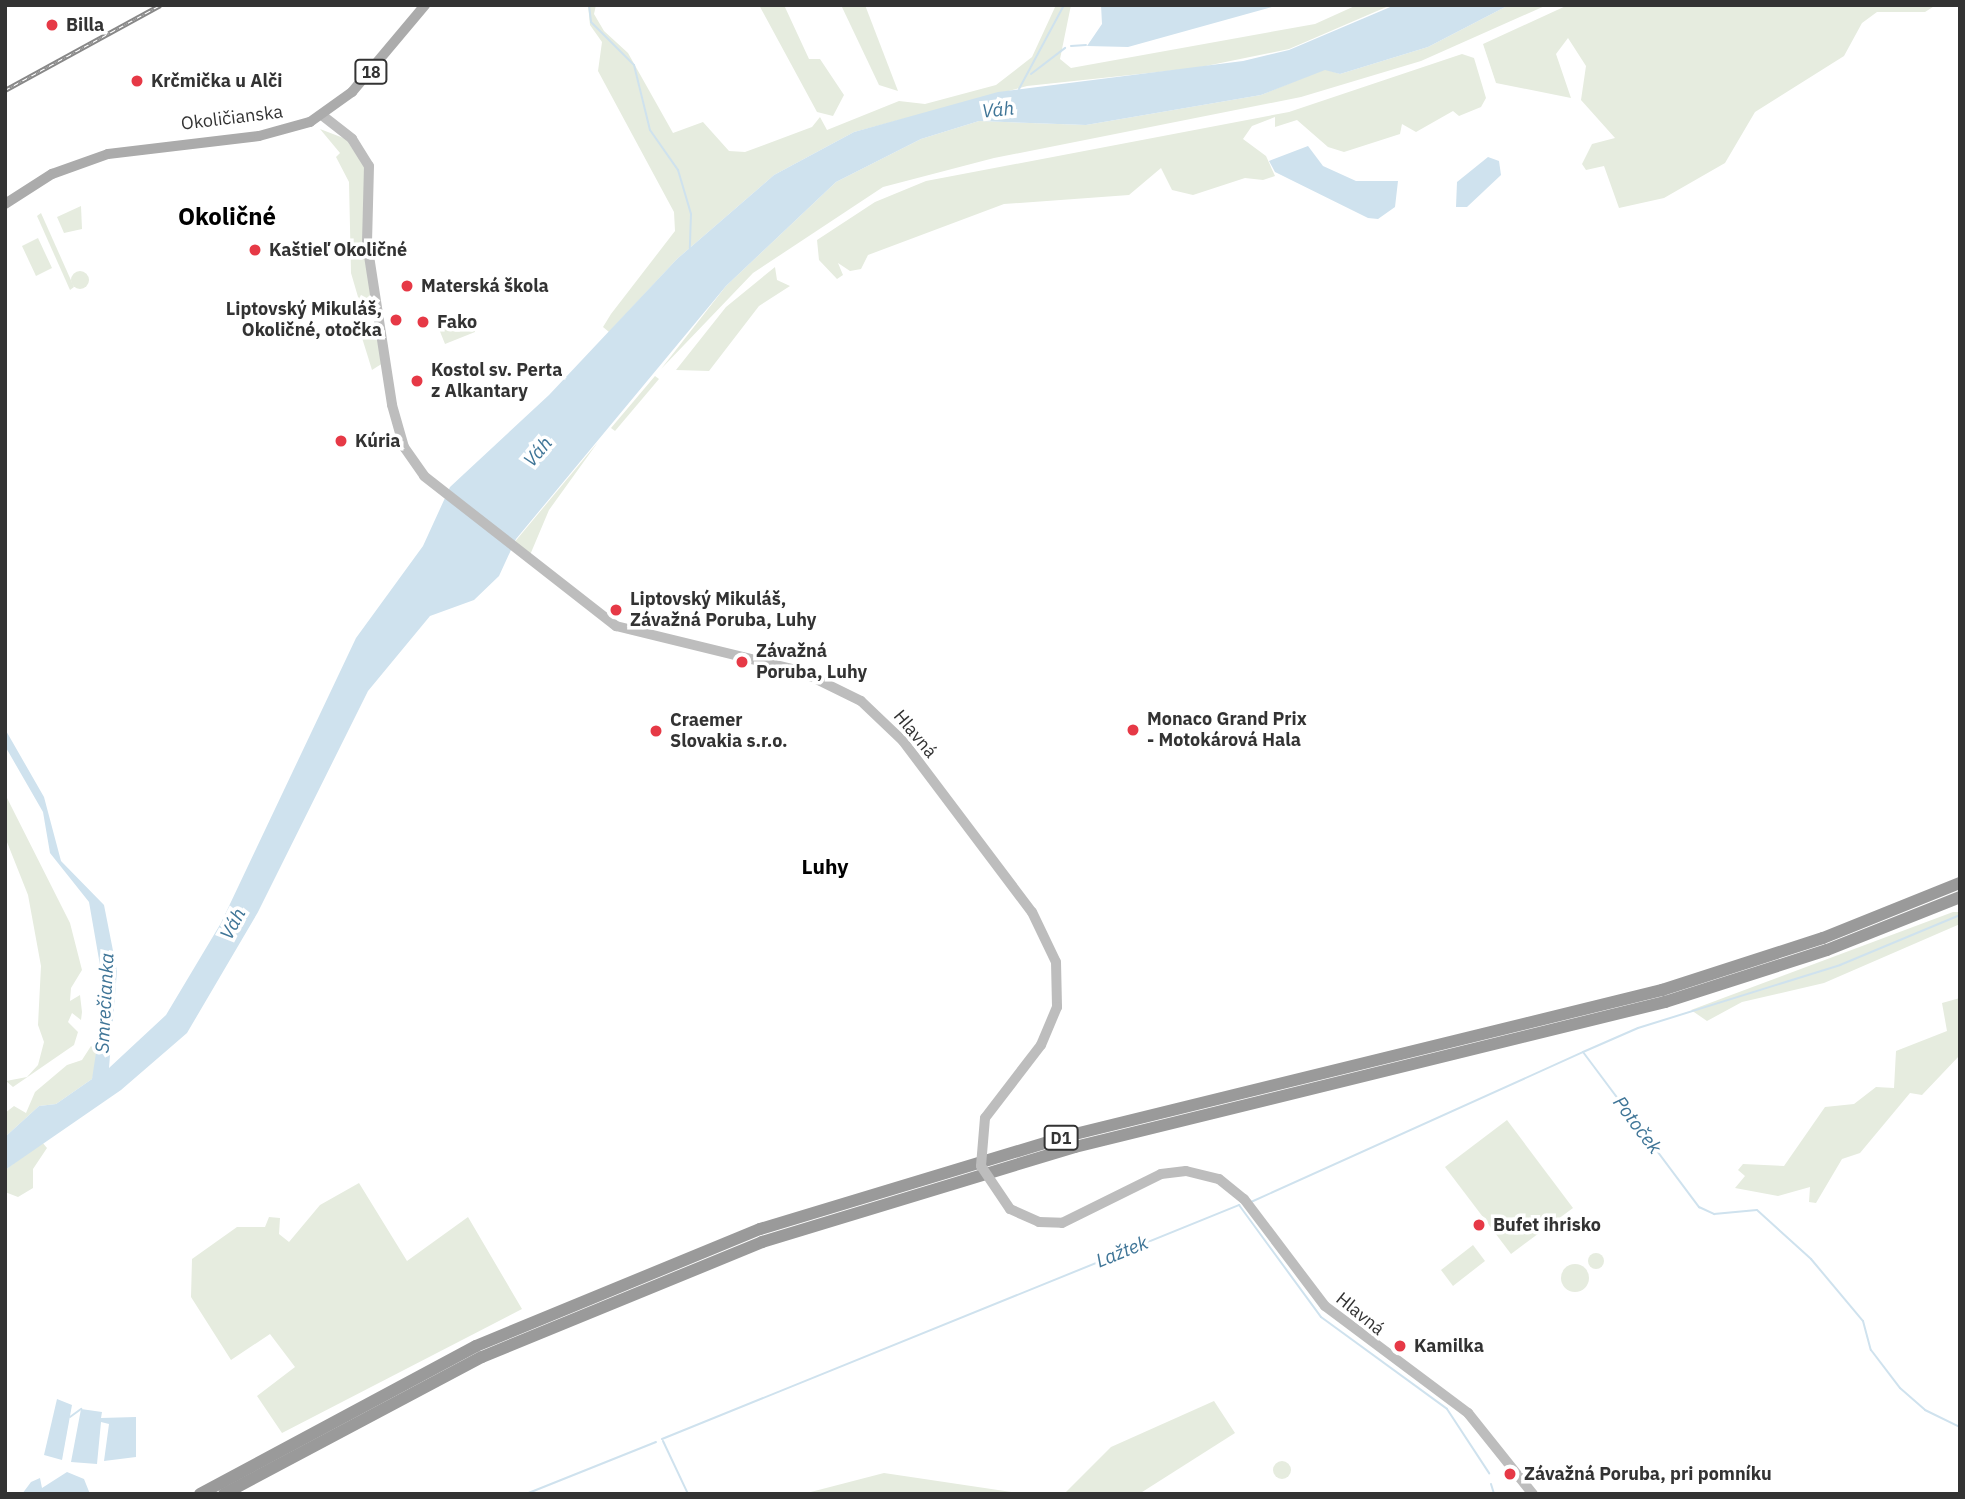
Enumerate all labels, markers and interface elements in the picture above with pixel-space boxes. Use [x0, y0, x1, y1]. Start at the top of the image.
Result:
place label: Billa [66, 14, 104, 36]
marker: Billa [44, 17, 60, 33]
road number: 18 [354, 60, 388, 85]
place label: Krčmička u Alči [151, 70, 282, 92]
marker: Krčmička u Alči [129, 73, 145, 89]
water label: Váh [981, 97, 1015, 123]
street label: Okoličianska [180, 101, 284, 135]
district label: Okoličné [178, 203, 276, 231]
place label: Kaštieľ Okoličné [269, 239, 407, 261]
marker: Kaštieľ Okoličné [247, 242, 263, 258]
place label: Materská škola [421, 275, 549, 297]
marker: Materská škola [399, 278, 415, 294]
place label: Liptovský Mikuláš, Okoličné, otočka [226, 299, 382, 342]
place label: Fako [437, 311, 477, 333]
marker: Liptovský Mikuláš, Okoličné, otočka [388, 312, 404, 328]
marker: Fako [415, 314, 431, 330]
place label: Kostol sv. Perta z Alkantary [431, 360, 562, 402]
marker: Kostol sv. Perta z Alkantary [409, 373, 425, 389]
place label: Kúria [355, 430, 401, 452]
water label: Váh [519, 432, 557, 472]
marker: Kúria [333, 433, 349, 449]
place label: Liptovský Mikuláš, Závažná Poruba, Luhy [630, 589, 816, 632]
marker: Liptovský Mikuláš, Závažná Poruba, Luhy [608, 602, 624, 618]
place label: Závažná Poruba, Luhy [756, 641, 867, 684]
marker: Závažná Poruba, Luhy [734, 654, 750, 670]
street label: Hlavná [889, 706, 941, 762]
place label: Monaco Grand Prix - Motokárová Hala [1147, 709, 1307, 752]
place label: Craemer Slovakia s.r.o. [670, 710, 788, 752]
marker: Monaco Grand Prix - Motokárová Hala [1125, 722, 1141, 738]
marker: Craemer Slovakia s.r.o. [648, 723, 664, 739]
district label: Luhy [801, 853, 849, 879]
water label: Váh [215, 904, 251, 944]
water label: Smrečianka [91, 952, 119, 1054]
water label: Potoček [1608, 1092, 1666, 1158]
road number: D1 [1044, 1126, 1078, 1150]
place label: Bufet ihrisko [1493, 1214, 1601, 1236]
marker: Bufet ihrisko [1471, 1217, 1487, 1233]
water label: Lažtek [1093, 1231, 1151, 1273]
street label: Hlavná [1332, 1288, 1388, 1340]
place label: Kamilka [1414, 1335, 1484, 1357]
marker: Kamilka [1392, 1338, 1408, 1354]
place label: Závažná Poruba, pri pomníku [1524, 1463, 1772, 1485]
marker: Závažná Poruba, pri pomníku [1502, 1466, 1518, 1482]

